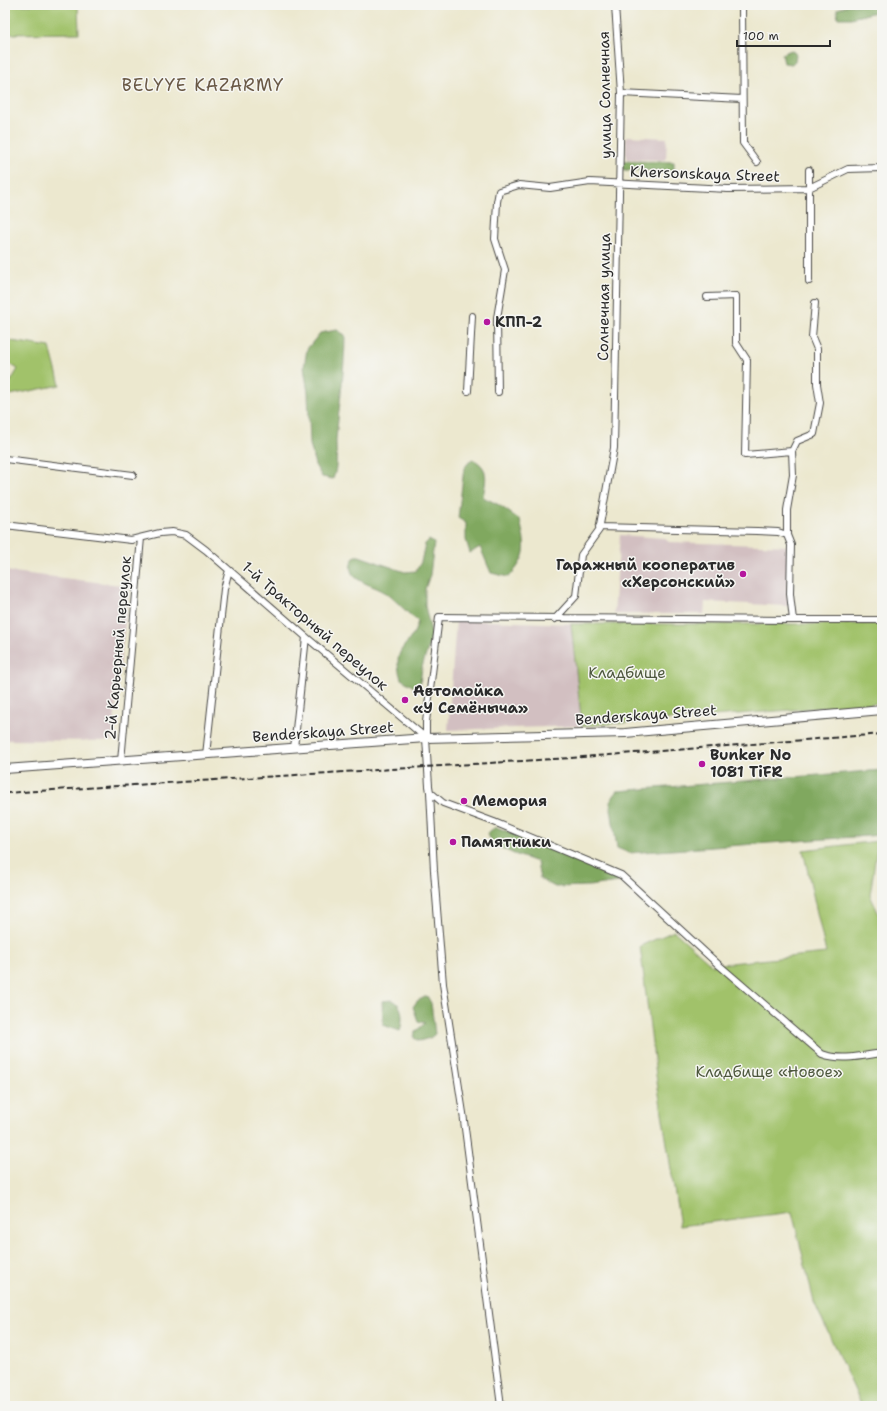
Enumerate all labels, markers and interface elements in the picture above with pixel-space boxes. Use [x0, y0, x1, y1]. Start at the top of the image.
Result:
scale bar [737, 22, 830, 48]
text: 100 m [743, 28, 779, 44]
street label: улица Солнечная [594, 31, 616, 159]
district label: BELYYE KAZARMY [122, 74, 284, 96]
street label: Khersonskaya Street [630, 161, 780, 187]
street label: Солнечная улица [593, 232, 615, 361]
place label: КПП-2 [495, 312, 543, 332]
marker: КПП-2 [482, 317, 492, 327]
street label: 2-й Карьерный переулок [100, 555, 136, 741]
place label: Гаражный кооператив «Херсонский» [556, 555, 735, 592]
street label: 1-й Тракторный переулок [238, 557, 392, 695]
marker: Гаражный кооператив «Херсонский» [738, 569, 748, 579]
park label: Кладбище [588, 663, 666, 683]
place label: Автомойка «У Семёныча» [413, 681, 528, 718]
marker: Автомойка «У Семёныча» [400, 695, 410, 705]
street label: Benderskaya Street [575, 700, 717, 730]
street label: Benderskaya Street [252, 717, 394, 747]
place label: Bunker No 1081 TiFR [710, 745, 792, 782]
marker: Bunker No 1081 TiFR [697, 759, 707, 769]
place label: Мемория [472, 791, 547, 811]
marker: Мемория [459, 796, 469, 806]
place label: Памятники [461, 832, 552, 852]
marker: Памятники [448, 837, 458, 847]
park label: Кладбище «Новое» [696, 1062, 842, 1082]

